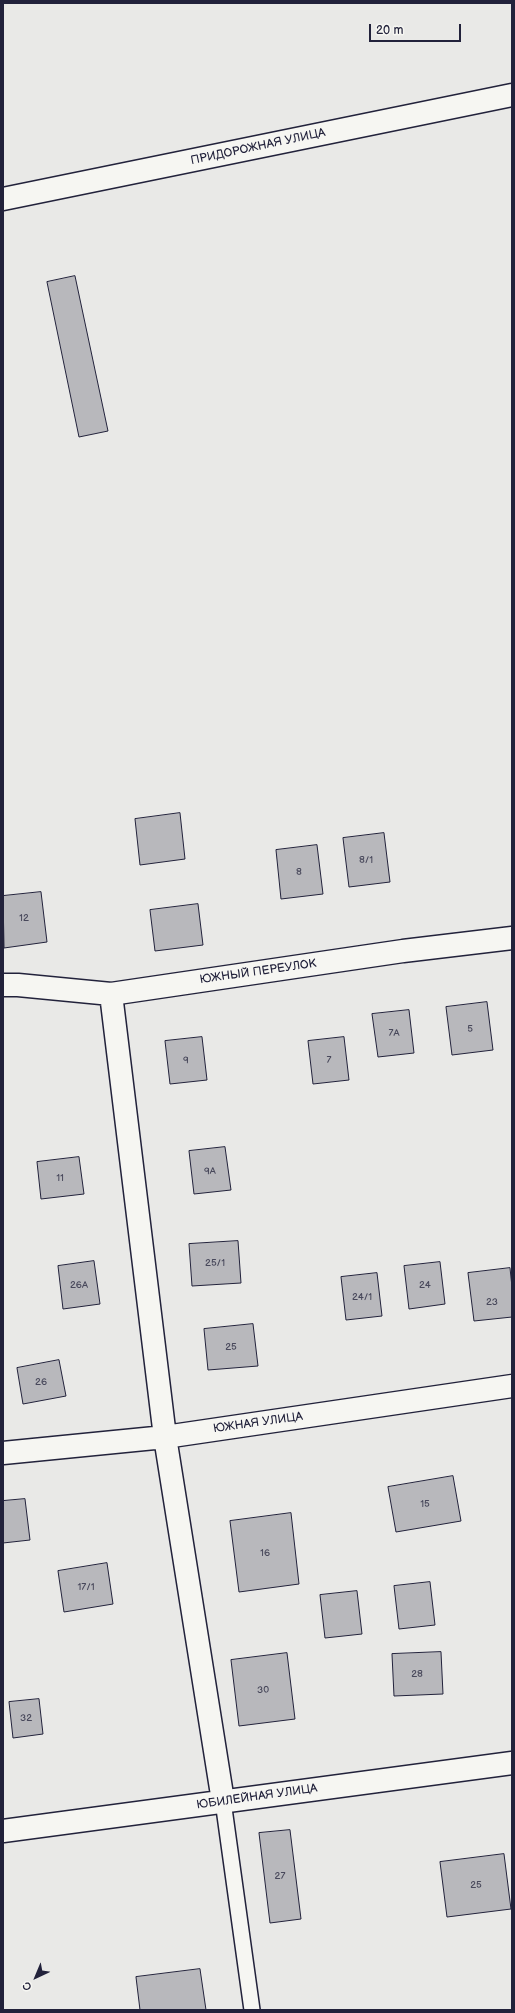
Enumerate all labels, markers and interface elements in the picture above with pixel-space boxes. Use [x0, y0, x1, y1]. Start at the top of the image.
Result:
scale bar [371, 16, 463, 42]
text: 20 m [376, 23, 403, 38]
street label: ПРИДОРОЖНАЯ УЛИЦА [189, 126, 327, 168]
house number: 8/1 [359, 854, 373, 866]
house number: 8 [296, 866, 302, 878]
house number: 12 [19, 912, 29, 924]
street label: ЮЖНЫЙ ПЕРЕУЛОК [199, 957, 317, 987]
house number: 5 [467, 1023, 473, 1035]
house number: 7А [389, 1027, 399, 1039]
house number: 9 [183, 1054, 189, 1066]
house number: 7 [327, 1054, 331, 1066]
house number: 9А [204, 1165, 216, 1177]
house number: 11 [56, 1172, 64, 1184]
house number: 25/1 [205, 1257, 225, 1269]
house number: 26А [70, 1279, 88, 1291]
house number: 24 [419, 1279, 431, 1291]
house number: 24/1 [352, 1291, 372, 1303]
house number: 23 [486, 1296, 498, 1308]
house number: 25 [225, 1341, 237, 1353]
house number: 26 [35, 1376, 47, 1388]
street label: ЮЖНАЯ УЛИЦА [212, 1410, 304, 1436]
house number: 15 [420, 1498, 430, 1510]
house number: 16 [260, 1547, 270, 1559]
house number: 17/1 [77, 1581, 95, 1593]
house number: 28 [411, 1668, 423, 1680]
house number: 30 [257, 1684, 269, 1696]
house number: 32 [20, 1712, 32, 1724]
street label: ЮБИЛЕЙНАЯ УЛИЦА [196, 1781, 318, 1813]
house number: 27 [275, 1870, 285, 1882]
house number: 25 [470, 1879, 482, 1891]
north arrow [16, 1957, 56, 1997]
text: С [20, 1979, 35, 1993]

